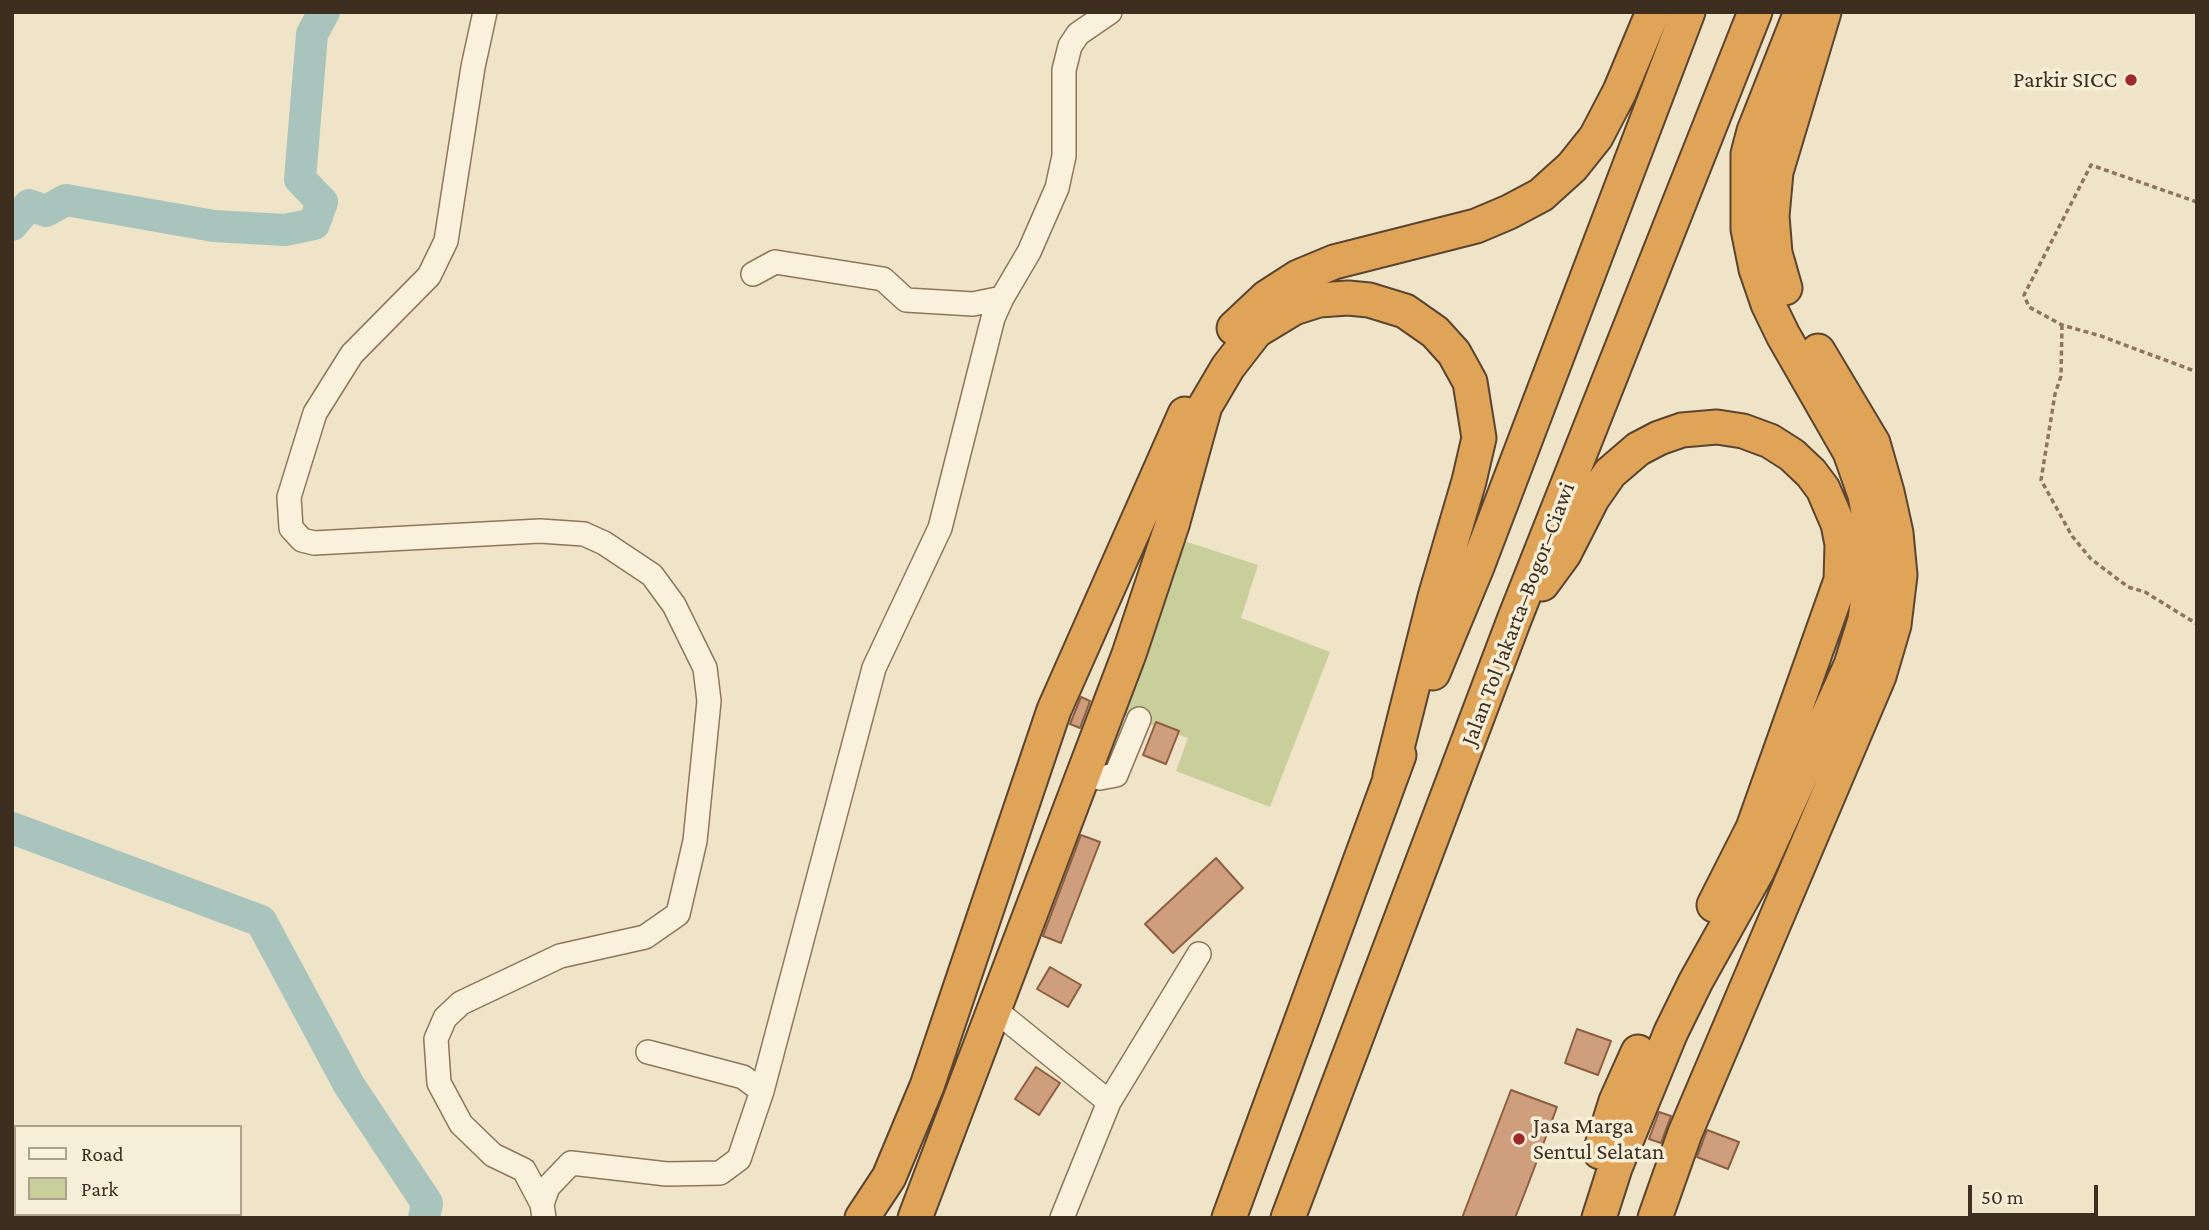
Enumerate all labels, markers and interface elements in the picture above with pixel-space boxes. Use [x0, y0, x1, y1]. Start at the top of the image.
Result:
place label: Parkir SICC [2013, 66, 2117, 94]
marker: Parkir SICC [2123, 72, 2139, 88]
street label: Jalan Tol Jakarta–Bogor–Ciawi [1455, 479, 1581, 749]
place label: Jasa Marga Sentul Selatan [1533, 1112, 1664, 1166]
legend [14, 1125, 242, 1216]
marker: Jasa Marga Sentul Selatan [1511, 1131, 1527, 1147]
text: Road [81, 1142, 124, 1166]
scale bar [1971, 1170, 2100, 1214]
text: Park [81, 1177, 118, 1201]
text: 50 m [1981, 1185, 2024, 1209]

